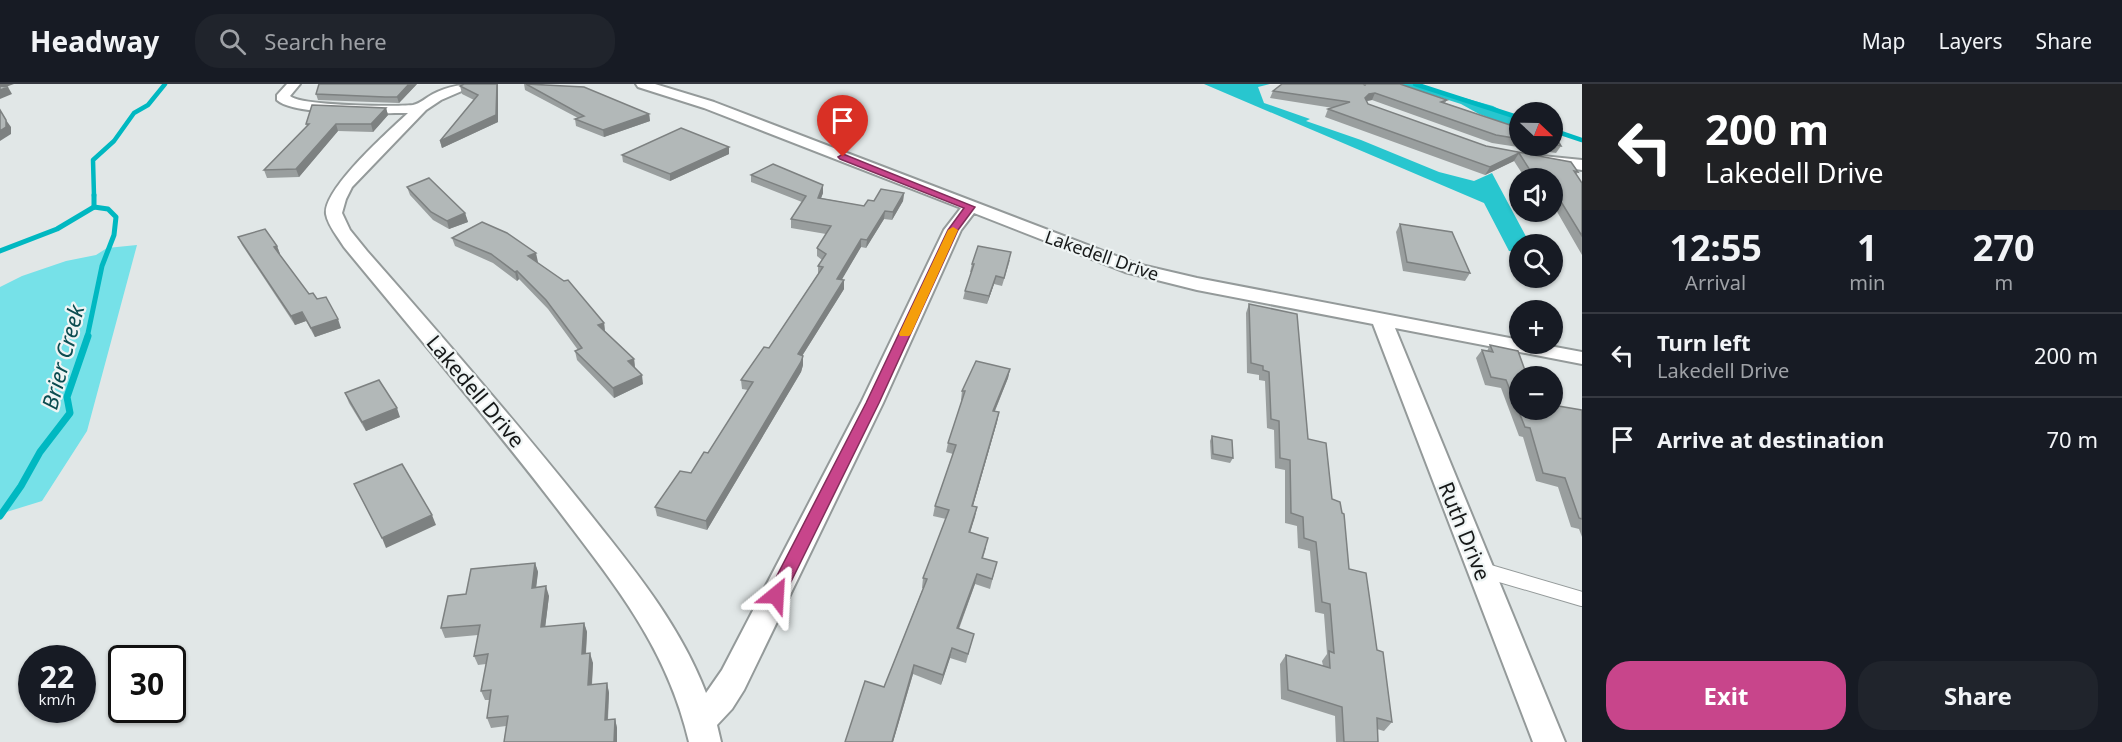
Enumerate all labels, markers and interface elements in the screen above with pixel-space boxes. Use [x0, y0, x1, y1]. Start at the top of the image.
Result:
search box [195, 14, 615, 68]
text: Headway [30, 22, 159, 60]
icon: search [216, 25, 249, 58]
text: Search here [264, 26, 387, 56]
text: Map [1862, 27, 1906, 55]
text: Layers [1939, 27, 2003, 55]
text: Share [2036, 27, 2092, 55]
pin [817, 95, 868, 157]
text: 200 m [1705, 100, 1829, 157]
north arrow [1509, 102, 1563, 156]
map controls [1509, 102, 1563, 420]
icon: arrive [826, 104, 859, 137]
icon: left [1606, 108, 1684, 186]
text: Lakedell Drive [1705, 154, 1884, 191]
button: sound [1509, 168, 1563, 222]
text: 12:55 [1669, 223, 1762, 272]
text: 1 [1857, 223, 1878, 272]
text: 270 [1973, 223, 2035, 272]
street label: Lakedell Drive [1042, 224, 1162, 286]
button: search [1509, 234, 1563, 288]
text: Arrival [1685, 269, 1746, 296]
text: min [1849, 269, 1885, 296]
text: m [1994, 269, 2013, 296]
water label: Brier Creek [34, 300, 91, 413]
button: + [1509, 300, 1563, 354]
text: Turn left [1657, 327, 1751, 357]
street label: Lakedell Drive [421, 329, 531, 453]
icon: left [1606, 339, 1639, 372]
text: 200 m [2034, 340, 2098, 370]
text: Lakedell Drive [1657, 357, 1789, 384]
button: − [1509, 366, 1563, 420]
icon: arrive [1606, 423, 1639, 456]
text: Arrive at destination [1657, 424, 1884, 454]
text: 70 m [2047, 424, 2098, 454]
street label: Ruth Drive [1433, 478, 1497, 584]
position arrow [744, 563, 808, 627]
speed limit sign: 30 [108, 645, 186, 723]
text: 22 [40, 656, 74, 697]
button: Exit [1606, 661, 1846, 730]
button: Share [1858, 661, 2098, 730]
text: km/h [39, 689, 75, 709]

